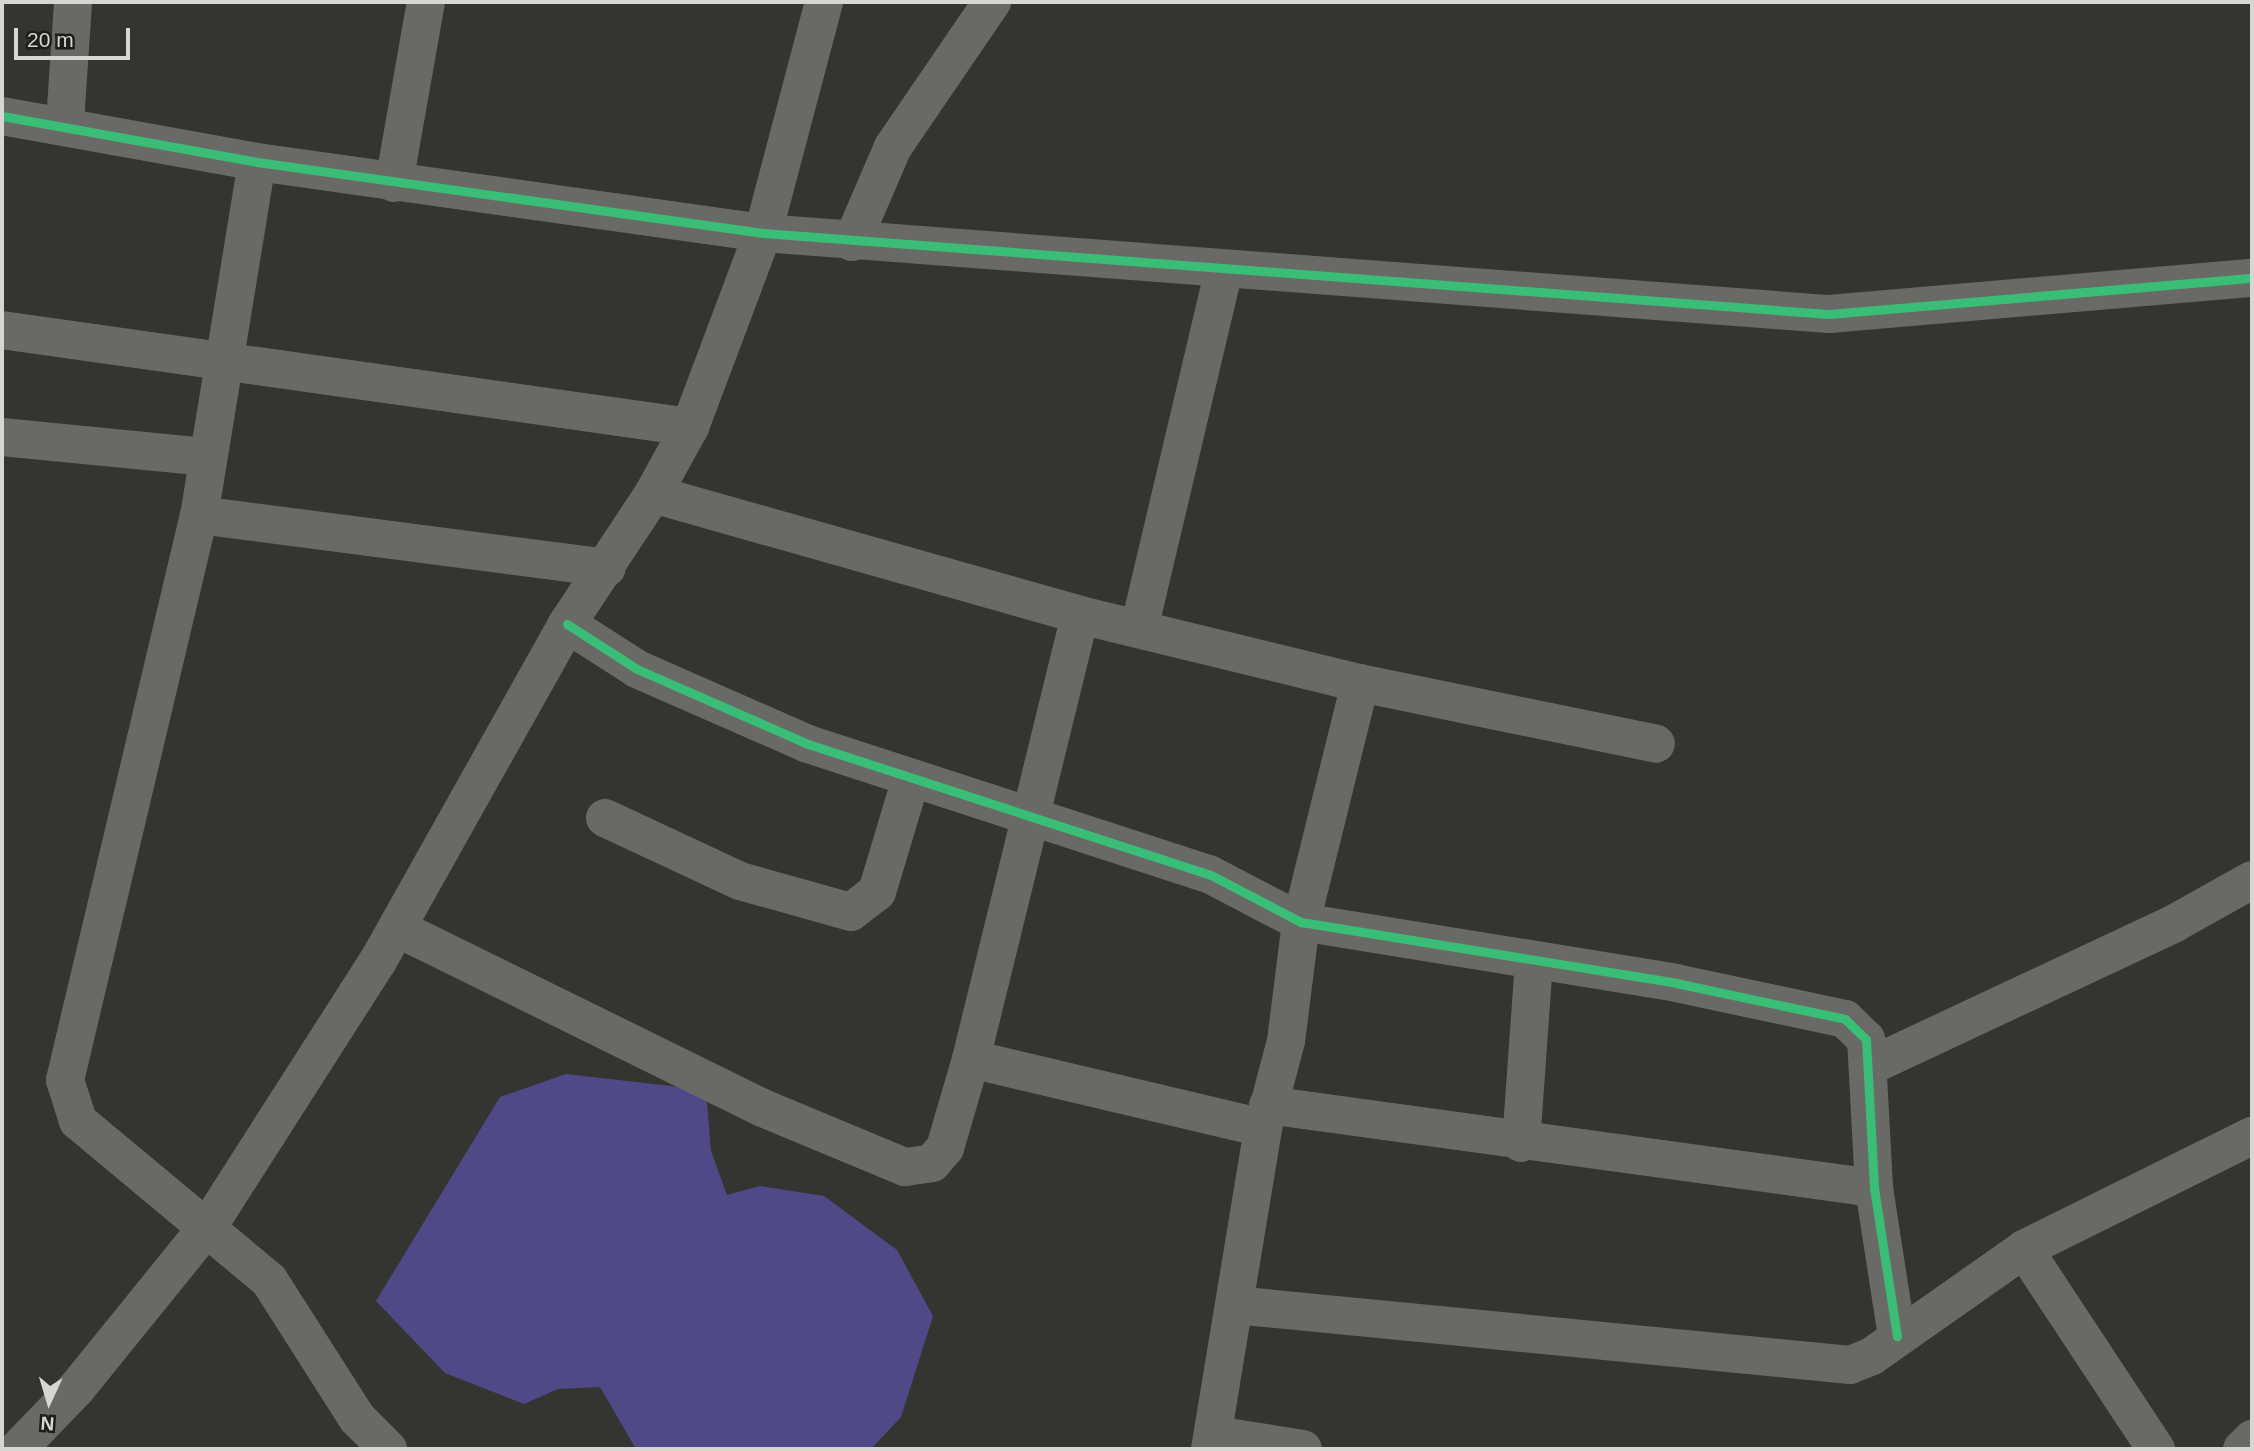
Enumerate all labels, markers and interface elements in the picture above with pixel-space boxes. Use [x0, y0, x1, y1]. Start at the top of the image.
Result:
scale bar [18, 14, 133, 58]
text: 20 m [27, 28, 74, 51]
north arrow [14, 1367, 84, 1437]
text: N [40, 1412, 55, 1434]

